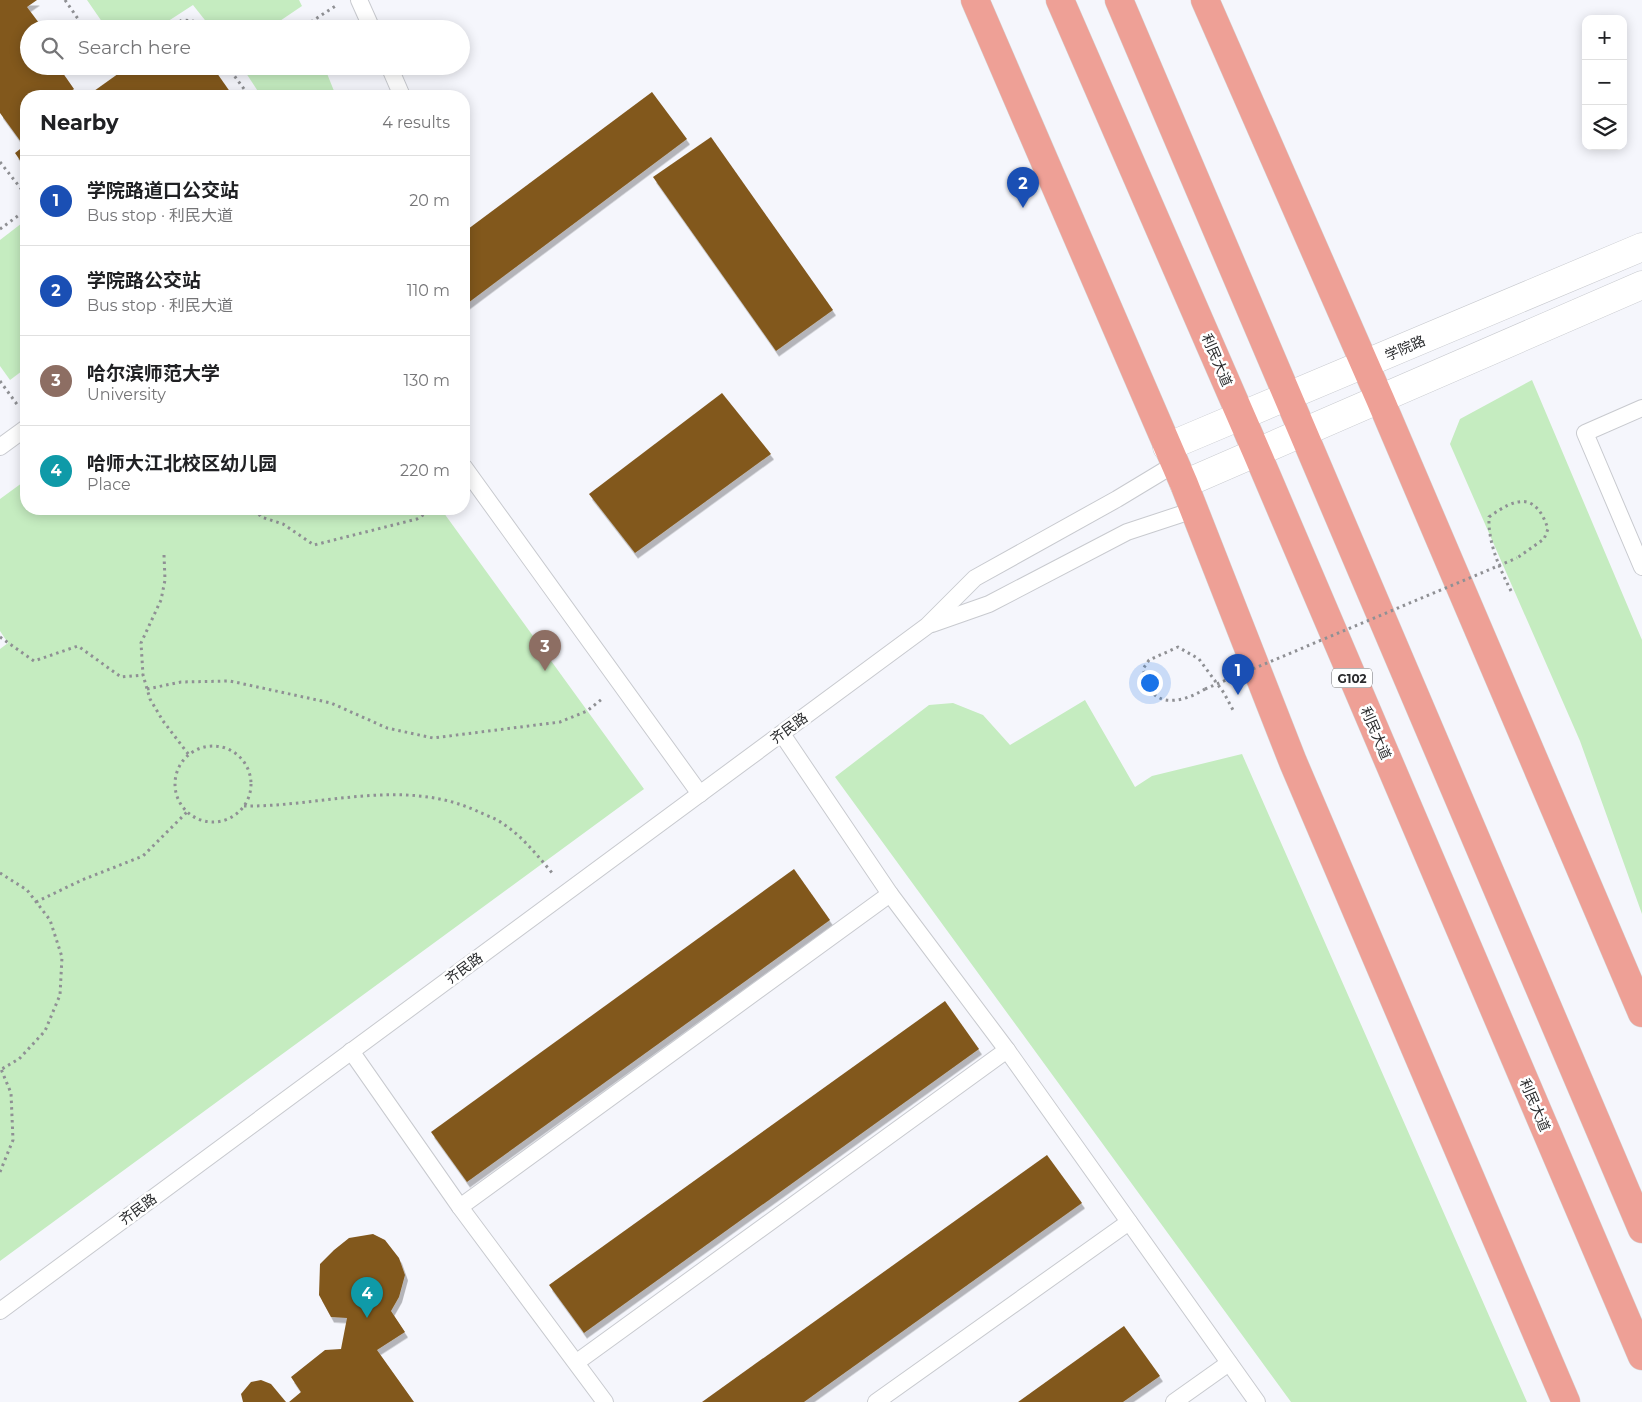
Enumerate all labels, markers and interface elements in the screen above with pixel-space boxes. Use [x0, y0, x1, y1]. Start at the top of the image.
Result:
map controls [1582, 15, 1627, 150]
button: + [1582, 15, 1627, 60]
search box [20, 20, 470, 75]
icon: search [38, 34, 66, 62]
text: Search here [78, 36, 191, 59]
button: − [1582, 60, 1627, 105]
button: layers [1582, 105, 1627, 150]
text: Nearby [40, 110, 119, 135]
text: 4 results [382, 113, 450, 132]
pin: 2 [1007, 167, 1039, 208]
text: 学院路道口公交站 [87, 179, 239, 202]
text: 1 [53, 191, 59, 210]
text: 20 m [409, 191, 450, 210]
text: Bus stop · 利民大道 [87, 206, 233, 225]
text: 学院路公交站 [87, 269, 201, 292]
text: 2 [51, 281, 61, 300]
text: 110 m [407, 281, 450, 300]
text: Bus stop · 利民大道 [87, 296, 233, 315]
street label: 利民大道 [1198, 331, 1236, 389]
street label: 学院路 [1382, 332, 1428, 364]
text: 哈尔滨师范大学 [87, 362, 220, 385]
text: 3 [51, 371, 61, 390]
text: 130 m [403, 371, 450, 390]
text: University [87, 385, 166, 404]
text: 哈师大江北校区幼儿园 [87, 452, 277, 475]
text: 4 [50, 461, 62, 480]
text: 220 m [400, 461, 450, 480]
text: Place [87, 475, 131, 494]
pin: 3 [529, 630, 561, 671]
pin: 1 [1222, 654, 1254, 695]
road number: G102 [1332, 668, 1372, 688]
your location [1137, 670, 1163, 696]
street label: 利民大道 [1357, 704, 1395, 762]
street label: 齐民路 [767, 708, 811, 748]
street label: 齐民路 [442, 948, 486, 988]
street label: 利民大道 [1516, 1076, 1554, 1134]
street label: 齐民路 [116, 1189, 160, 1229]
pin: 4 [351, 1277, 383, 1318]

